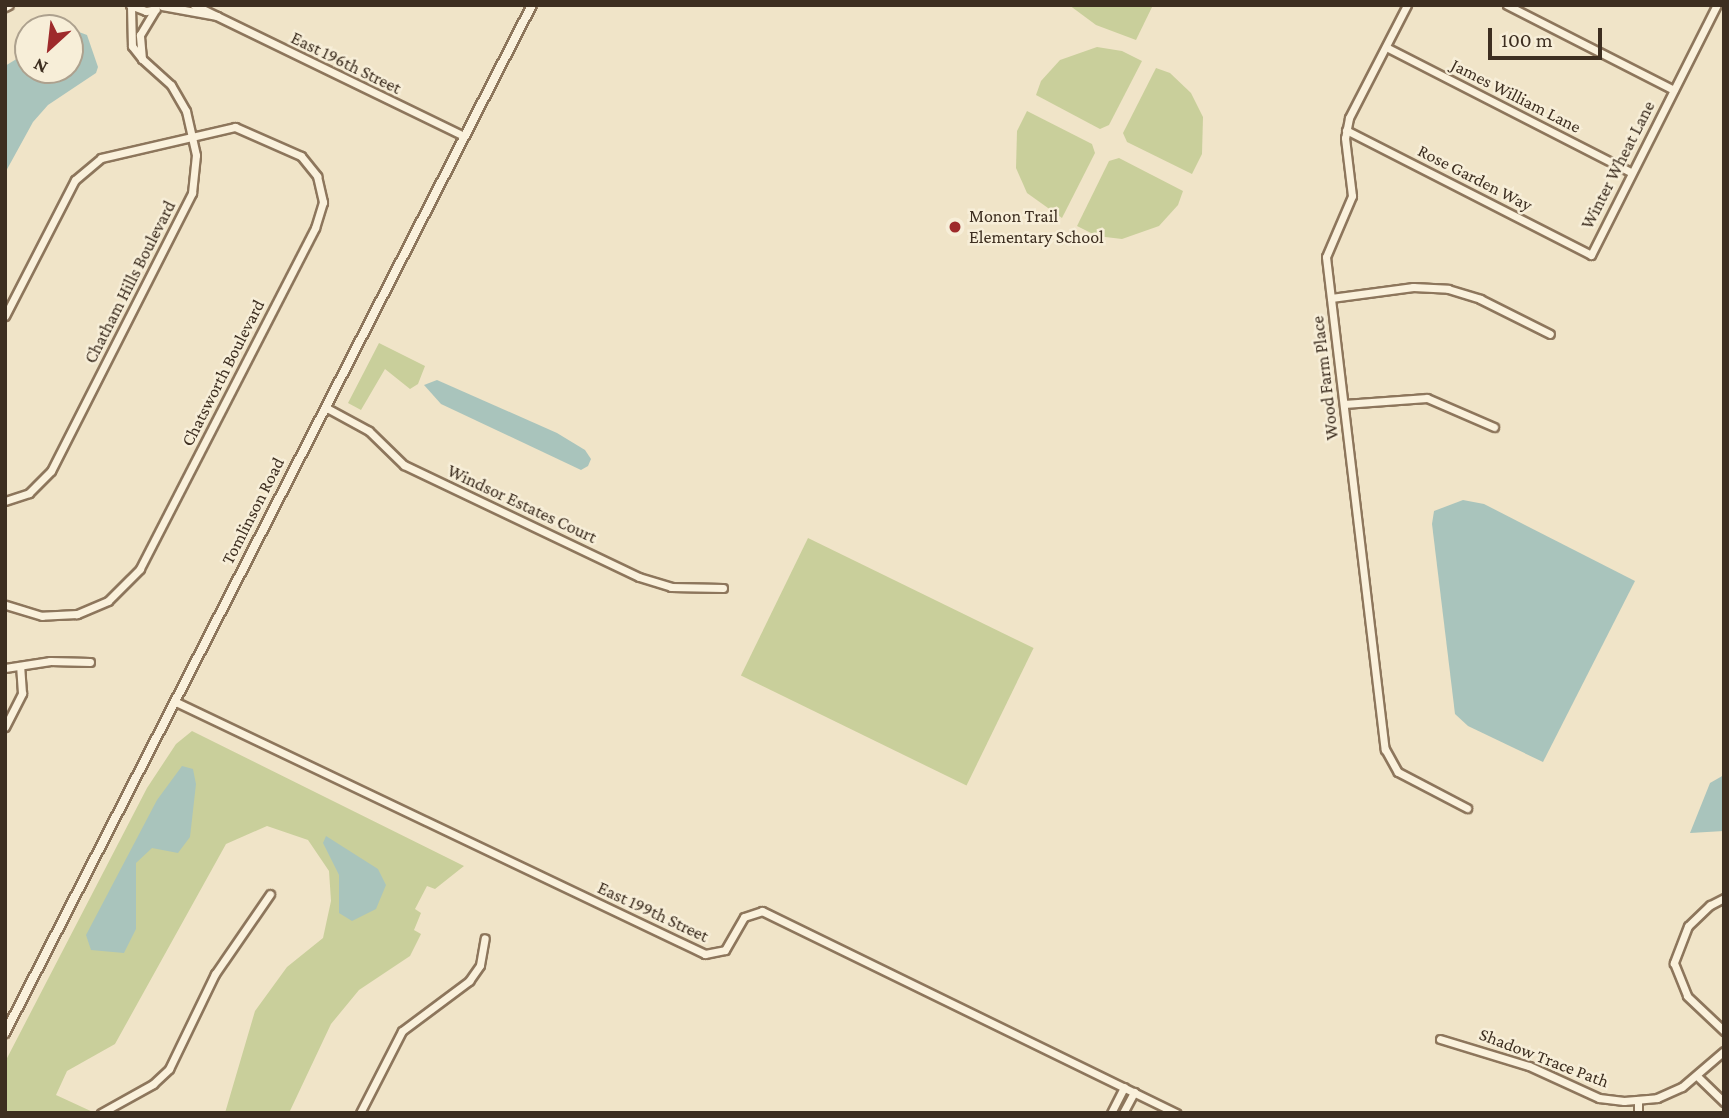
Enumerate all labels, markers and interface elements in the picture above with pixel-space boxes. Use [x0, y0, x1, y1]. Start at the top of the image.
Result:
north arrow [14, 14, 84, 84]
scale bar [1491, 14, 1605, 58]
street label: East 196th Street [287, 27, 405, 99]
text: 100 m [1501, 28, 1553, 52]
text: N [30, 54, 51, 79]
street label: James William Lane [1448, 54, 1584, 138]
street label: Winter Wheat Lane [1576, 97, 1660, 233]
street label: Rose Garden Way [1414, 140, 1536, 216]
street label: Chatham Hills Boulevard [80, 197, 180, 367]
place label: Monon Trail Elementary School [969, 206, 1104, 248]
marker: Monon Trail Elementary School [947, 219, 963, 235]
street label: Chatsworth Boulevard [177, 296, 269, 450]
street label: Wood Farm Place [1307, 315, 1343, 441]
street label: Tomlinson Road [217, 454, 289, 568]
street label: Windsor Estates Court [444, 460, 600, 548]
street label: East 199th Street [594, 877, 712, 947]
street label: Shadow Trace Path [1476, 1023, 1612, 1093]

